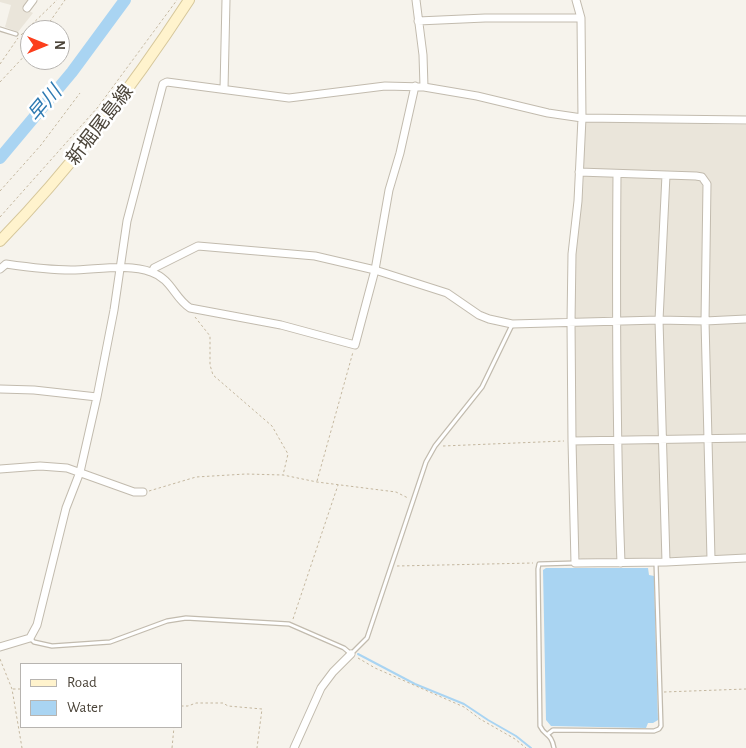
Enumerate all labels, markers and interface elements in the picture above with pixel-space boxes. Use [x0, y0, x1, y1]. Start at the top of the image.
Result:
north arrow [20, 20, 70, 70]
text: N [52, 40, 66, 50]
water label: 早川 [23, 81, 67, 127]
street label: 新堀尾島線 [62, 81, 138, 169]
legend [20, 663, 182, 728]
text: Road [67, 675, 97, 690]
text: Water [67, 700, 103, 715]

